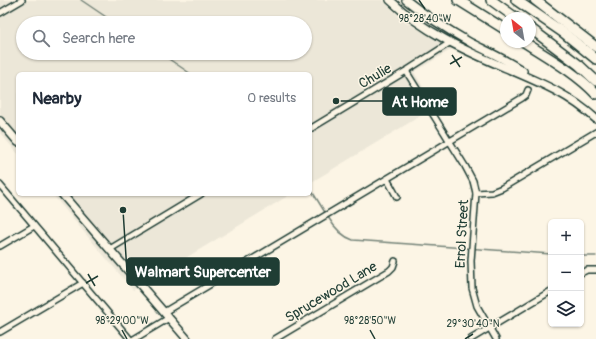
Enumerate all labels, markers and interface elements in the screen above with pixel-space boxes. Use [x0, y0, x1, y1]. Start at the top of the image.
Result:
north arrow [500, 12, 536, 48]
text: 98°28'40"W [399, 13, 452, 25]
search box [16, 16, 312, 60]
icon: search [30, 27, 52, 49]
text: Search here [62, 29, 135, 48]
street label: Chulie [356, 60, 394, 92]
text: Nearby [32, 88, 81, 109]
callout: At Home [383, 88, 456, 115]
text: 0 results [247, 90, 296, 106]
text: At Home [392, 93, 449, 112]
street label: Errol Street [452, 199, 472, 269]
map controls [548, 219, 584, 327]
button: + [548, 219, 584, 255]
button: − [548, 255, 584, 291]
callout: Walmart Supercenter [127, 258, 279, 285]
street label: Sprucewood Lane [282, 258, 380, 326]
text: Walmart Supercenter [135, 263, 272, 282]
button: layers [548, 291, 584, 327]
text: 98°29'00"W [95, 315, 149, 327]
text: 98°28'50"W [344, 315, 396, 327]
text: 29°30'40"N [447, 318, 500, 330]

